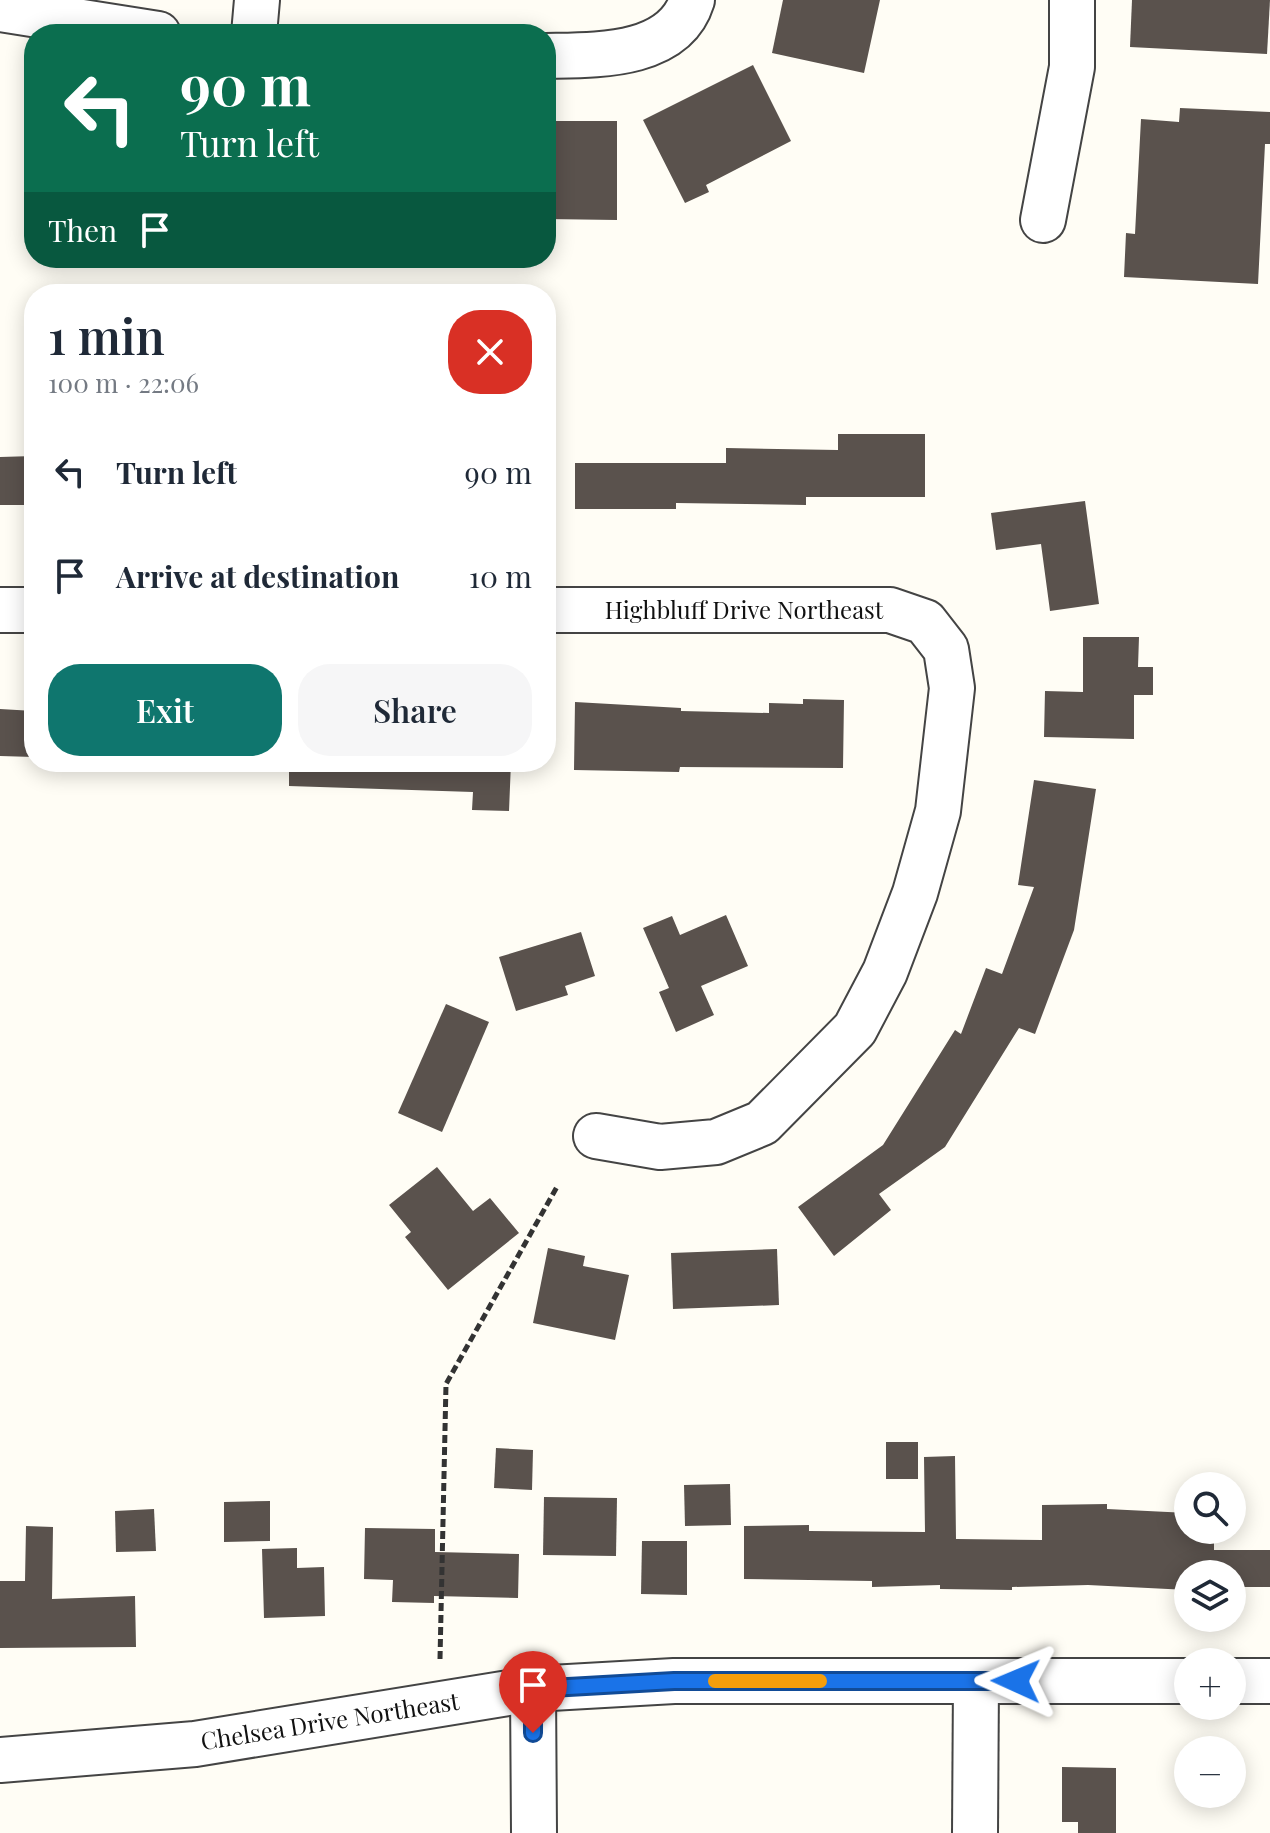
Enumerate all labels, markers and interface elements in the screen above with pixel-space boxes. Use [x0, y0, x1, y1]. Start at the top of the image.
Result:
text: 90 m [180, 46, 311, 121]
icon: left [48, 56, 152, 160]
text: Turn left [180, 118, 319, 166]
icon: arrive [133, 208, 177, 252]
text: Then [48, 210, 117, 250]
text: 1 min [48, 303, 165, 367]
button: close [448, 310, 532, 394]
text: 100 m · 22:06 [48, 365, 199, 400]
icon: left [48, 450, 92, 494]
text: Turn left [116, 452, 237, 492]
text: 90 m [465, 452, 532, 492]
icon: arrive [48, 554, 92, 598]
text: Arrive at destination [116, 556, 399, 596]
text: 10 m [469, 556, 532, 596]
street label: Highbluff Drive Northeast [605, 593, 884, 625]
button: Exit [48, 664, 282, 756]
button: Share [298, 664, 532, 756]
map controls [1174, 1472, 1246, 1808]
button: search [1174, 1472, 1246, 1544]
button: layers [1174, 1560, 1246, 1632]
position arrow [974, 1639, 1058, 1723]
button: + [1174, 1648, 1246, 1720]
pin [499, 1651, 567, 1733]
icon: arrive [511, 1663, 555, 1707]
street label: Chelsea Drive Northeast [198, 1684, 462, 1756]
button: − [1174, 1736, 1246, 1808]

